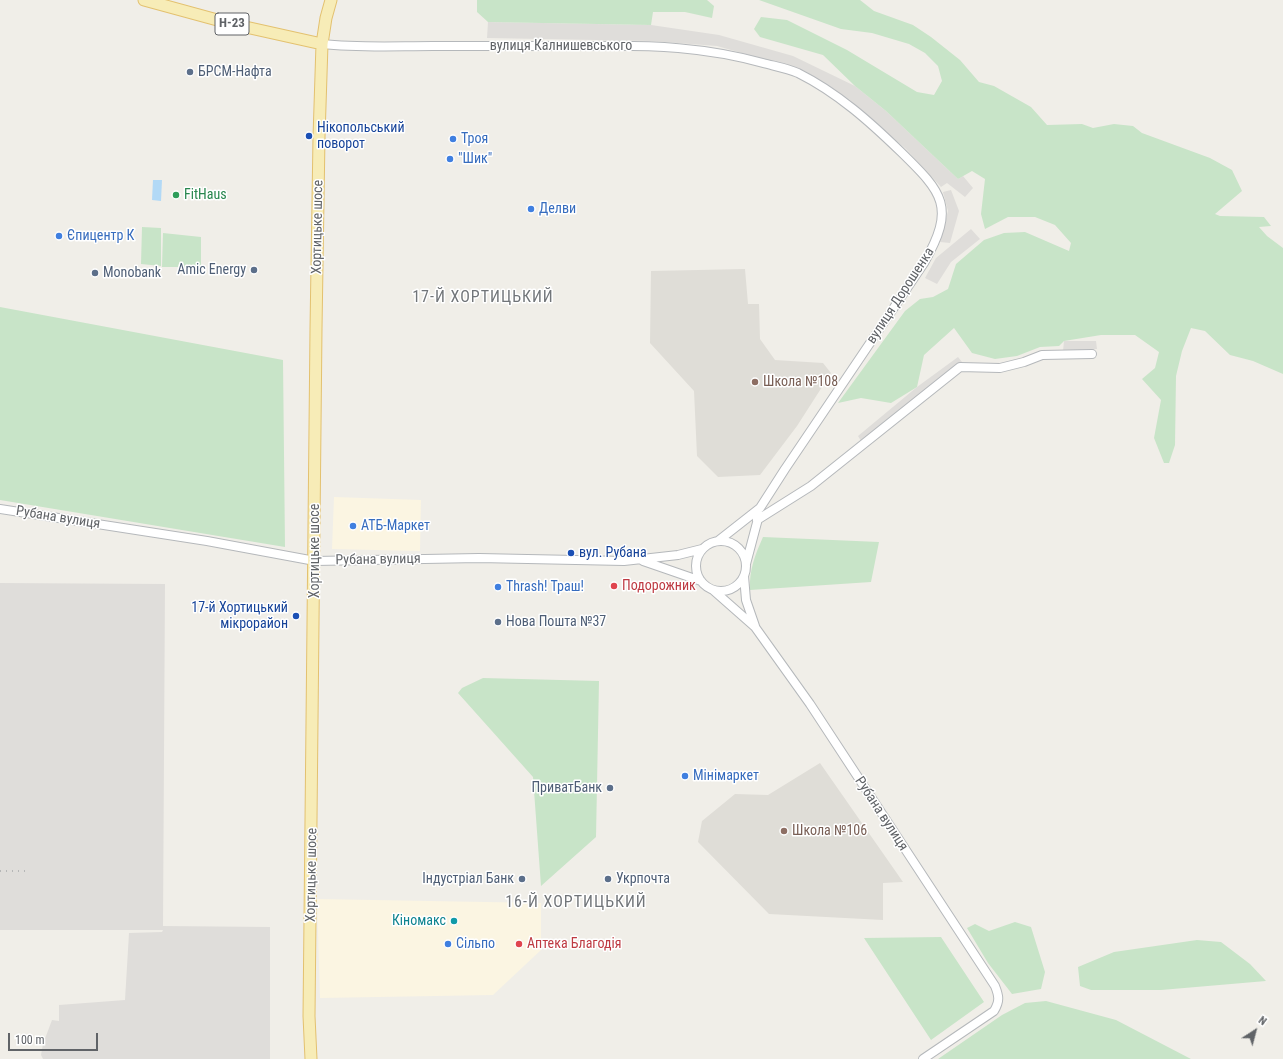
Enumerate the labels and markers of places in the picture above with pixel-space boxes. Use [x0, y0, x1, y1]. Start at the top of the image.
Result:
place label: БРСМ-Нафта [198, 64, 272, 80]
marker: БРСМ-Нафта [185, 67, 195, 77]
place label: Нікопольський поворот [317, 120, 405, 152]
marker: Нікопольський поворот [304, 131, 314, 141]
place label: Троя [461, 131, 488, 147]
marker: Троя [448, 134, 458, 144]
place label: "Шик" [458, 151, 492, 167]
marker: "Шик" [445, 154, 455, 164]
place label: FitHaus [184, 187, 227, 203]
marker: FitHaus [171, 190, 181, 200]
place label: Делви [539, 201, 576, 217]
marker: Делви [526, 204, 536, 214]
place label: Єпицентр К [67, 228, 134, 244]
marker: Єпицентр К [54, 231, 64, 241]
place label: Amic Energy [177, 262, 246, 278]
place label: Monobank [103, 265, 161, 281]
marker: Amic Energy [249, 265, 259, 275]
marker: Monobank [90, 268, 100, 278]
place label: Школа №108 [763, 374, 838, 390]
marker: Школа №108 [750, 377, 760, 387]
place label: АТБ-Маркет [361, 518, 430, 534]
marker: АТБ-Маркет [348, 521, 358, 531]
place label: вул. Рубана [579, 545, 647, 561]
marker: вул. Рубана [566, 548, 576, 558]
place label: Подорожник [622, 578, 696, 594]
place label: Thrash! Траш! [506, 579, 584, 595]
marker: Подорожник [609, 581, 619, 591]
marker: Thrash! Траш! [493, 582, 503, 592]
place label: 17-й Хортицький мікрорайон [191, 600, 288, 632]
marker: 17-й Хортицький мікрорайон [291, 611, 301, 621]
place label: Нова Пошта №37 [506, 614, 606, 630]
marker: Нова Пошта №37 [493, 617, 503, 627]
place label: Мiнiмаркет [693, 768, 759, 784]
marker: Мiнiмаркет [680, 771, 690, 781]
place label: ПриватБанк [531, 780, 602, 796]
marker: ПриватБанк [605, 783, 615, 793]
place label: Школа №106 [792, 823, 867, 839]
marker: Школа №106 [779, 826, 789, 836]
place label: Iндустрiал Банк [422, 871, 514, 887]
place label: Укрпочта [616, 871, 670, 887]
marker: Iндустрiал Банк [517, 874, 527, 884]
marker: Укрпочта [603, 874, 613, 884]
place label: Кіномакс [392, 913, 446, 929]
marker: Кіномакс [449, 916, 459, 926]
place label: Сільпо [456, 936, 495, 952]
place label: Аптека Благодiя [527, 936, 621, 952]
marker: Сільпо [443, 939, 453, 949]
marker: Аптека Благодiя [514, 939, 524, 949]

